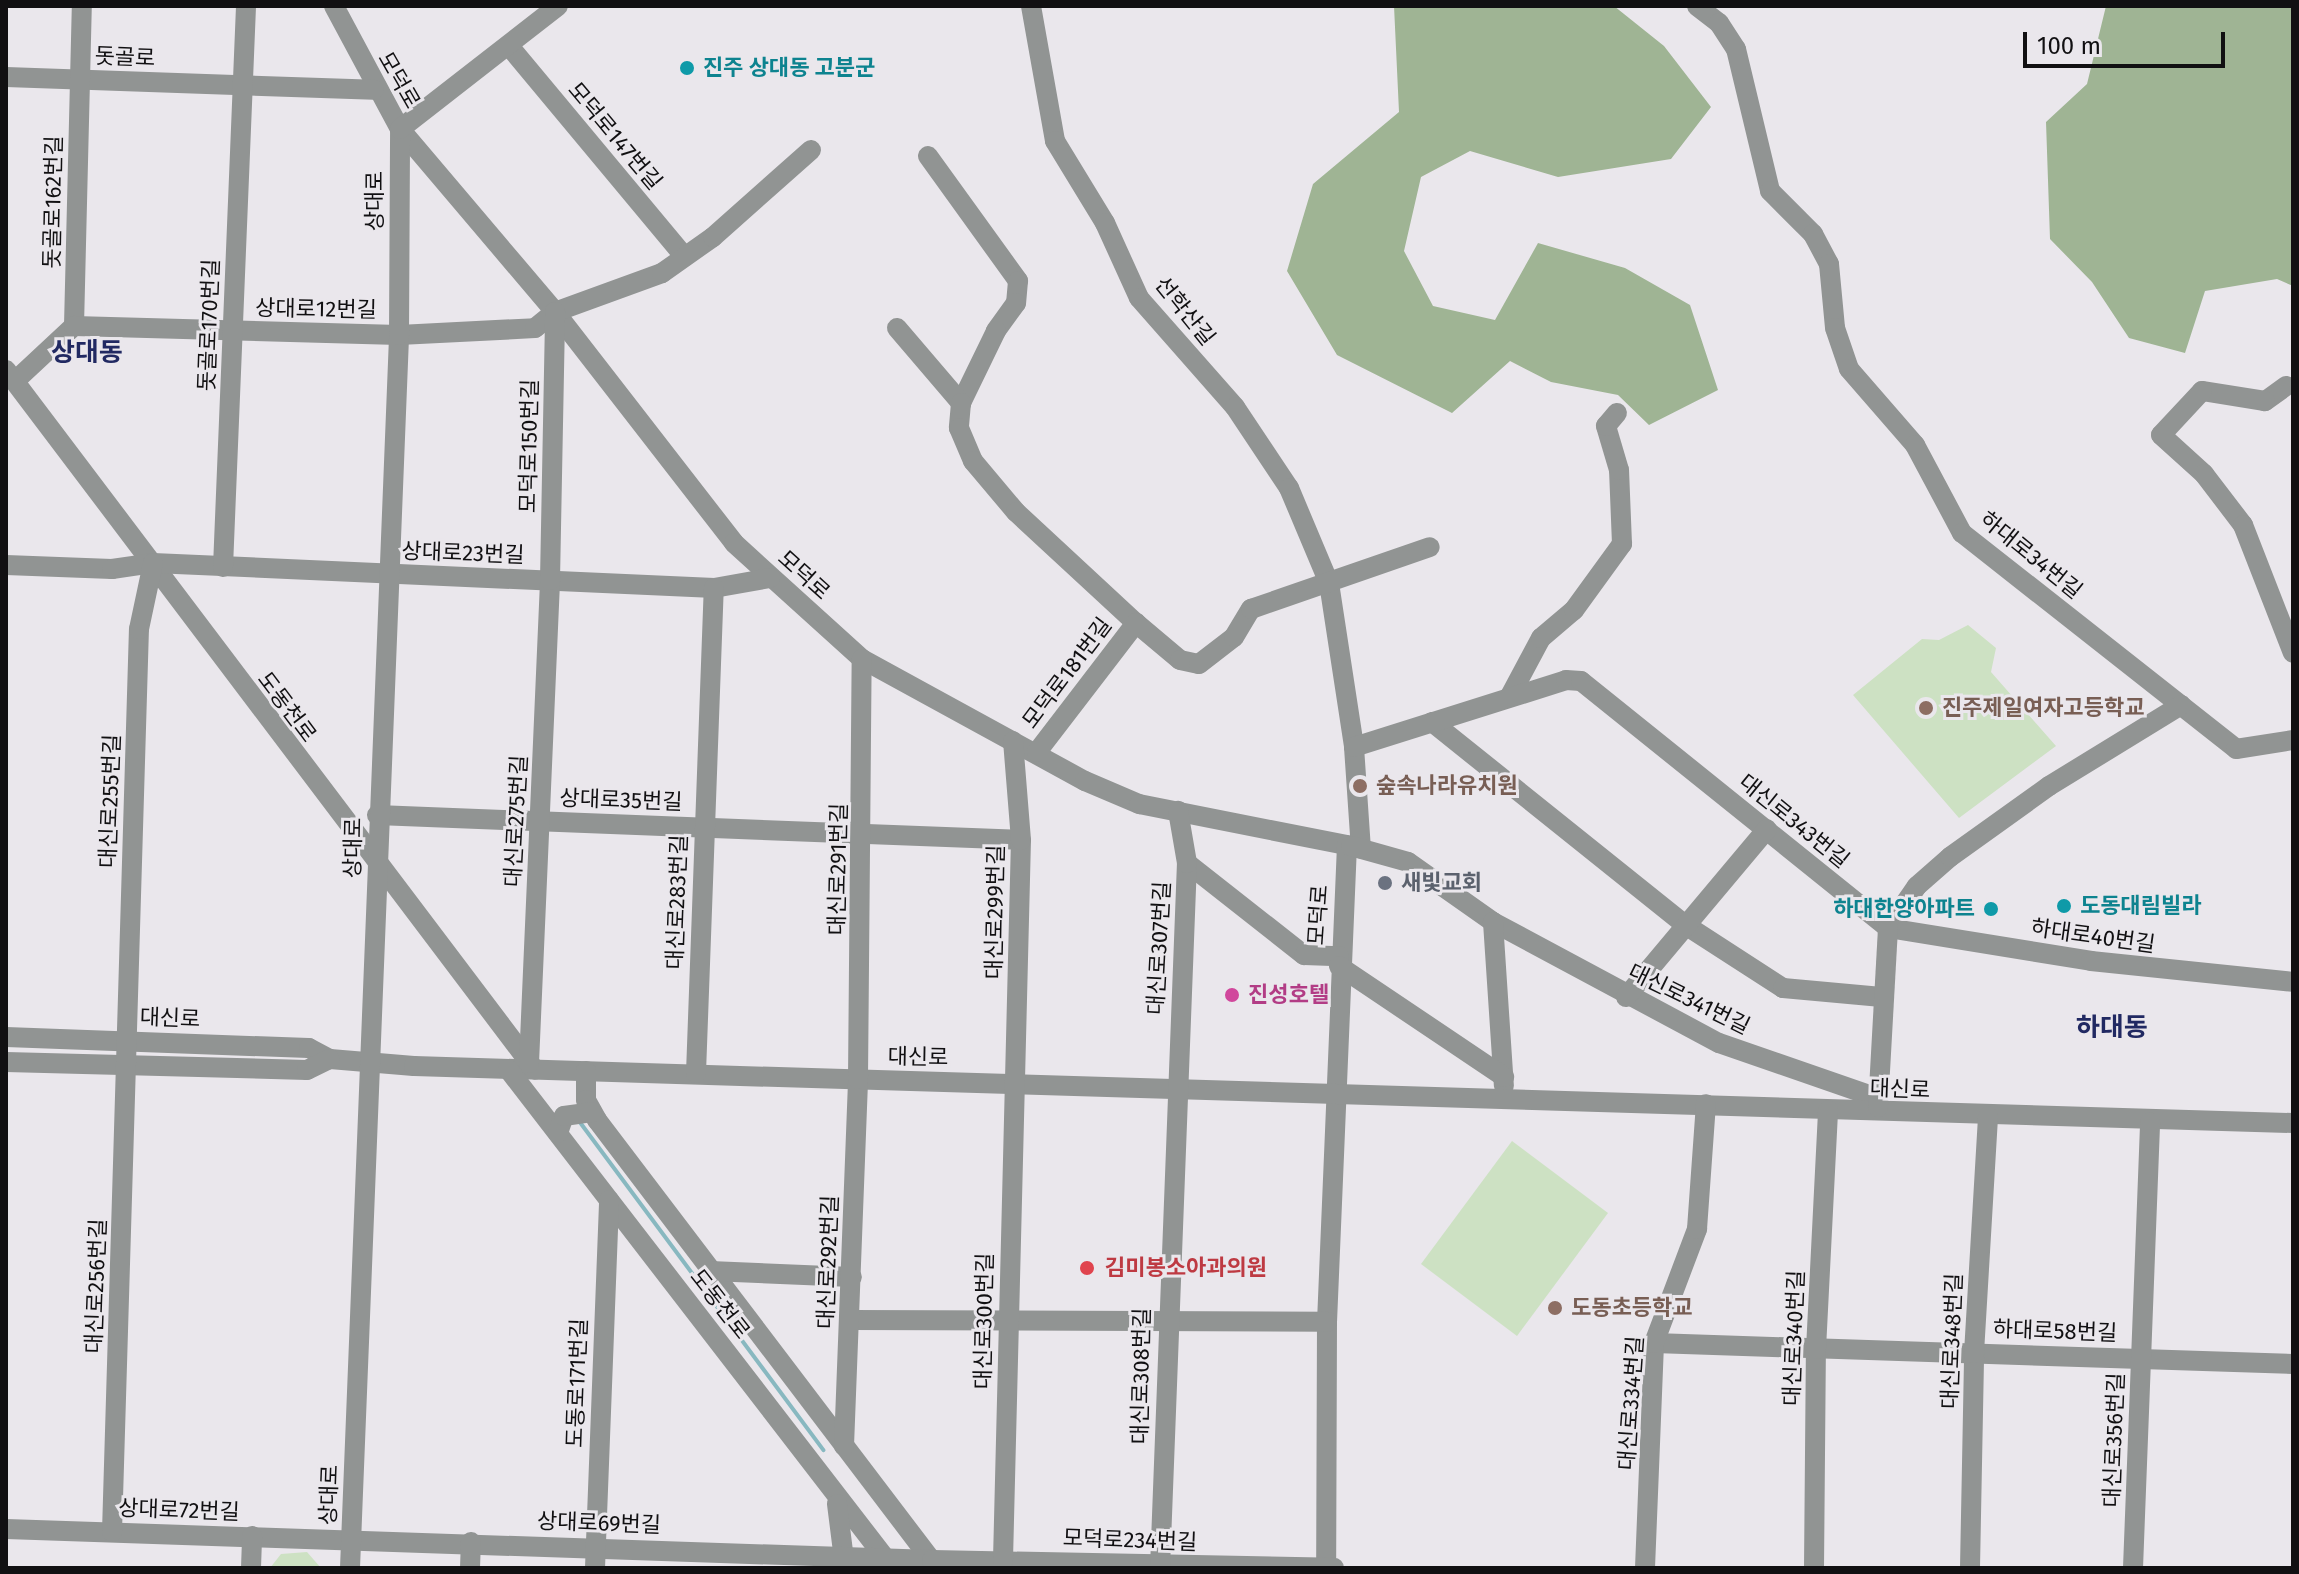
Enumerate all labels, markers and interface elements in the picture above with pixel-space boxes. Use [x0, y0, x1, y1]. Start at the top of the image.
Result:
scale bar [2027, 16, 2229, 66]
text: 100 m [2037, 32, 2101, 60]
street label: 돗골로 [94, 43, 156, 71]
street label: 모덕로 [372, 47, 426, 113]
place label: 진주 상대동 고분군 [703, 55, 875, 81]
marker: 진주 상대동 고분군 [678, 59, 696, 77]
street label: 모덕로147번길 [563, 77, 667, 195]
street label: 돗골로162번길 [39, 135, 67, 269]
street label: 상대로 [362, 171, 388, 231]
street label: 돗골로170번길 [193, 258, 225, 392]
street label: 선학산길 [1149, 271, 1221, 351]
street label: 상대로12번길 [255, 295, 377, 323]
district label: 상대동 [51, 337, 123, 369]
street label: 모덕로150번길 [515, 379, 543, 513]
street label: 하대로34번길 [1975, 506, 2087, 604]
street label: 상대로23번길 [401, 538, 525, 568]
street label: 모덕로 [773, 545, 835, 605]
street label: 모덕로181번길 [1017, 612, 1117, 734]
street label: 도동천로 [252, 667, 322, 747]
place label: 진주제일여자고등학교 [1942, 695, 2144, 721]
marker: 진주제일여자고등학교 [1917, 699, 1935, 717]
street label: 대신로255번길 [94, 734, 126, 868]
street label: 대신로275번길 [499, 754, 533, 888]
street label: 대신로343번길 [1733, 768, 1855, 874]
place label: 숲속나라유치원 [1376, 773, 1518, 799]
marker: 숲속나라유치원 [1351, 777, 1369, 795]
street label: 상대로35번길 [559, 785, 683, 815]
street label: 대신로291번길 [824, 803, 852, 935]
street label: 상대로 [339, 817, 367, 879]
street label: 대신로283번길 [661, 834, 693, 970]
street label: 대신로299번길 [981, 844, 1009, 980]
place label: 새빛교회 [1401, 870, 1482, 896]
marker: 새빛교회 [1376, 874, 1394, 892]
street label: 대신로307번길 [1142, 881, 1176, 1015]
street label: 모덕로 [1303, 884, 1333, 946]
place label: 도동대림빌라 [2080, 893, 2201, 919]
place label: 하대한양아파트 [1833, 896, 1975, 922]
marker: 도동대림빌라 [2055, 897, 2073, 915]
marker: 하대한양아파트 [1982, 900, 2000, 918]
street label: 하대로40번길 [2029, 914, 2157, 958]
street label: 대신로341번길 [1624, 958, 1754, 1040]
place label: 진성호텔 [1248, 982, 1329, 1008]
marker: 진성호텔 [1223, 986, 1241, 1004]
street label: 대신로 [139, 1004, 201, 1032]
district label: 하대동 [2076, 1012, 2148, 1044]
street label: 대신로 [887, 1043, 949, 1071]
street label: 대신로 [1869, 1075, 1931, 1103]
street label: 대신로292번길 [812, 1195, 844, 1329]
street label: 대신로256번길 [80, 1218, 112, 1354]
street label: 대신로300번길 [970, 1252, 998, 1390]
place label: 김미봉소아과의원 [1105, 1255, 1267, 1281]
marker: 김미봉소아과의원 [1076, 1257, 1098, 1279]
street label: 도동천로 [685, 1264, 755, 1344]
street label: 대신로340번길 [1778, 1270, 1810, 1406]
street label: 대신로348번길 [1936, 1273, 1968, 1409]
place label: 도동초등학교 [1571, 1295, 1692, 1321]
marker: 도동초등학교 [1546, 1299, 1564, 1317]
street label: 대신로308번길 [1127, 1307, 1155, 1445]
street label: 하대로58번길 [1992, 1316, 2118, 1346]
street label: 도동로171번길 [562, 1318, 592, 1448]
street label: 대신로334번길 [1613, 1335, 1649, 1471]
street label: 대신로356번길 [2098, 1372, 2130, 1508]
street label: 상대로 [315, 1464, 343, 1526]
street label: 상대로72번길 [118, 1495, 240, 1525]
street label: 상대로69번길 [537, 1508, 661, 1538]
street label: 모덕로234번길 [1062, 1524, 1198, 1556]

